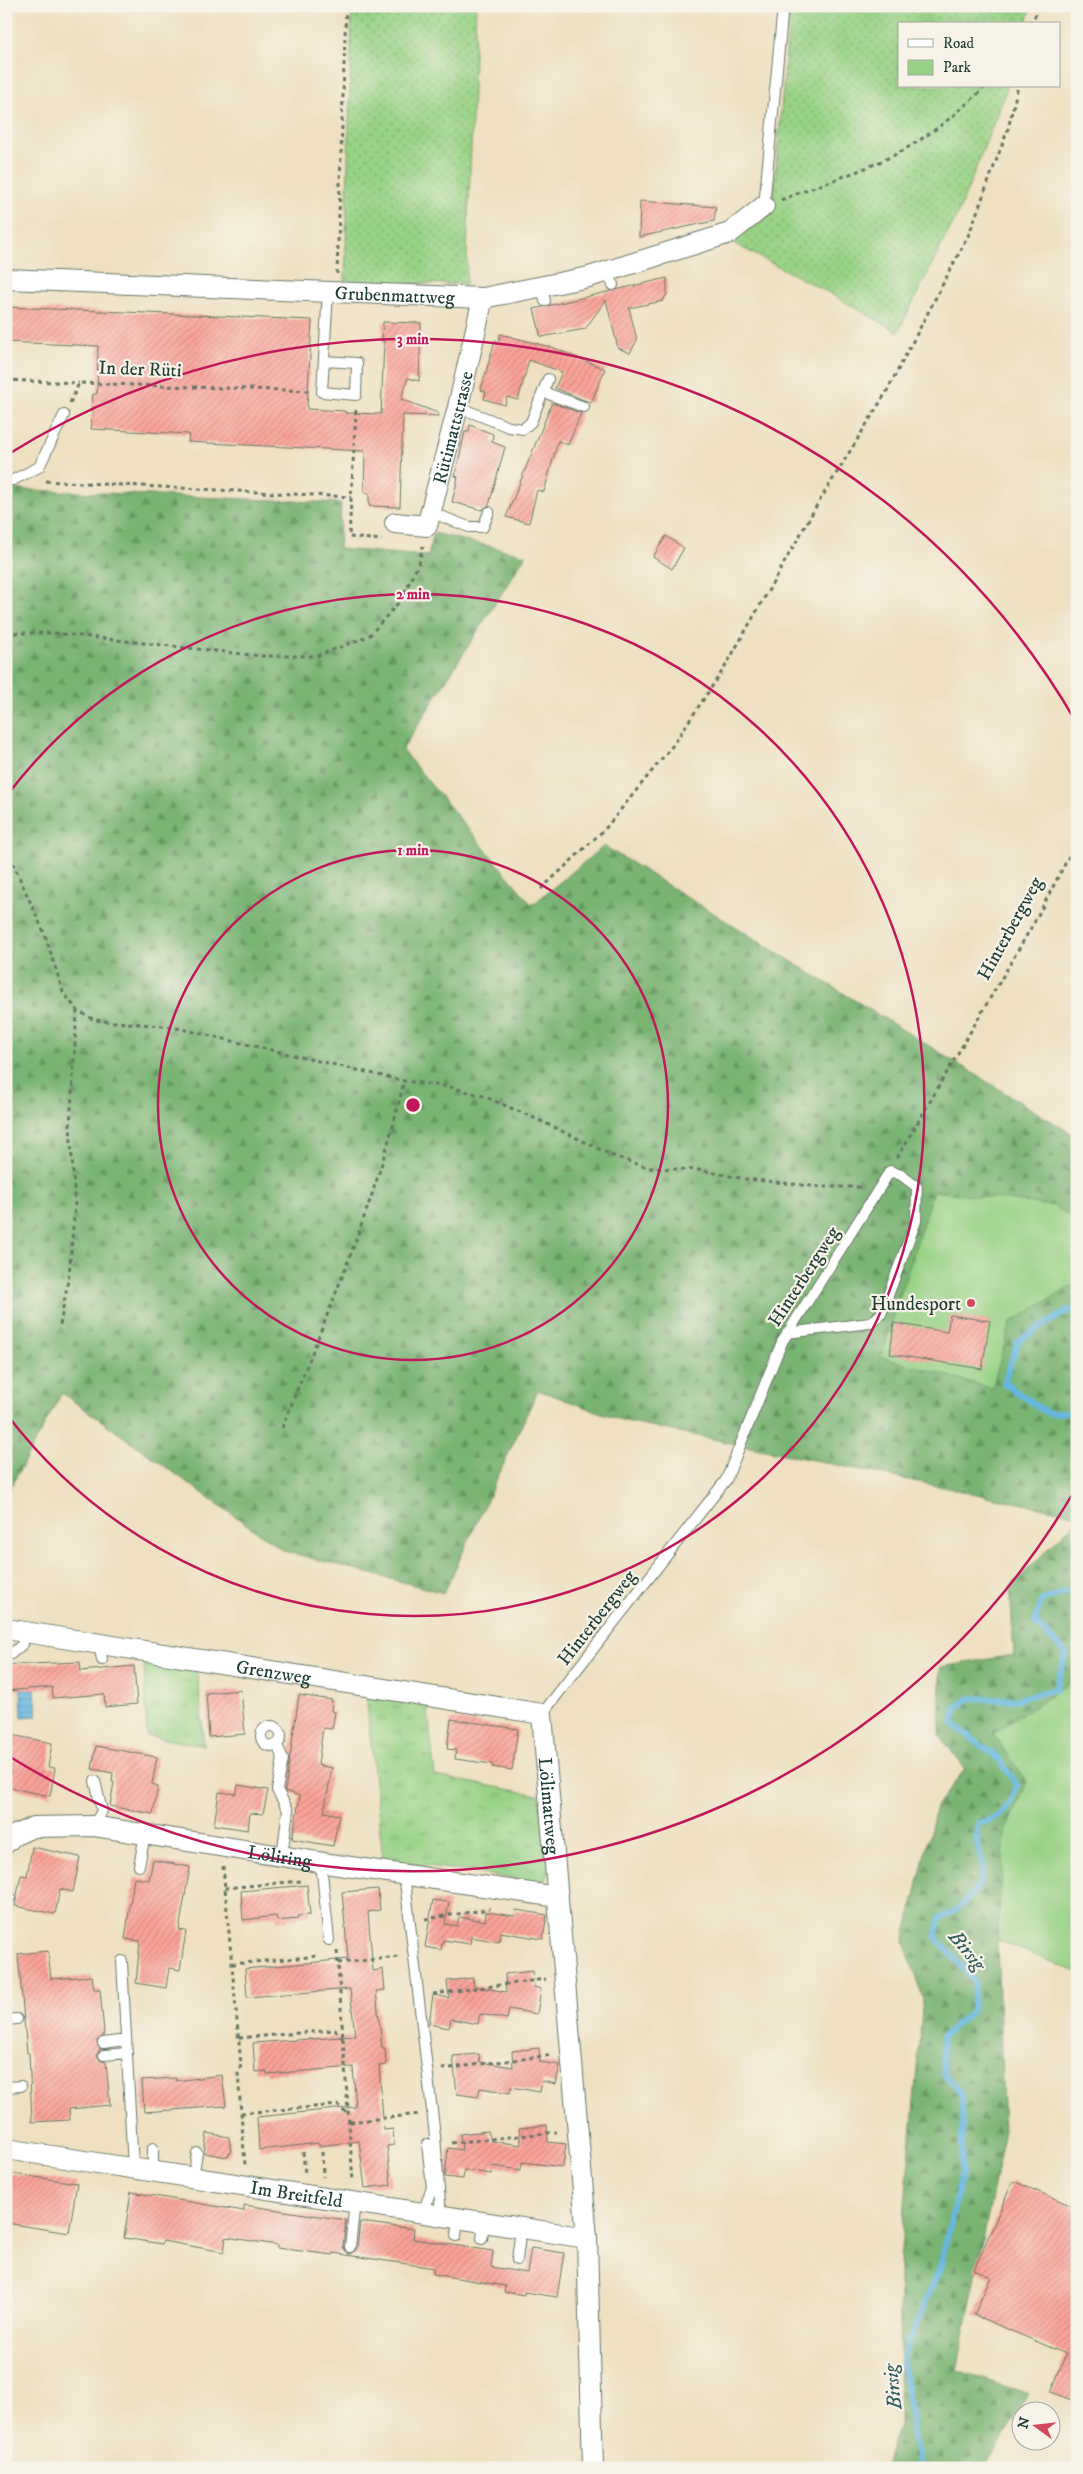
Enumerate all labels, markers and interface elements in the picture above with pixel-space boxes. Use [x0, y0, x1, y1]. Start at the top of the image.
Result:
legend [898, 22, 1060, 88]
text: Road [943, 34, 975, 53]
text: Park [943, 58, 972, 77]
street label: Grubenmattweg [334, 282, 456, 310]
text: 3 min [397, 330, 429, 349]
street label: In der Rüti [98, 357, 182, 382]
street label: Rütimattstrasse [428, 369, 479, 487]
text: 2 min [396, 585, 430, 604]
text: 1 min [397, 841, 429, 860]
street label: Hinterbergweg [973, 872, 1048, 984]
centre of rings [404, 1096, 422, 1114]
street label: Hinterbergweg [763, 1222, 845, 1331]
place label: Hundesport [871, 1293, 961, 1316]
marker: Hundesport [965, 1297, 977, 1309]
street label: Hinterbergweg [553, 1565, 642, 1670]
street label: Grenzweg [234, 1656, 313, 1690]
street label: Lölimattweg [533, 1757, 564, 1856]
street label: Löliring [246, 1841, 314, 1874]
water label: Birsig [942, 1925, 992, 1978]
street label: Im Breitfeld [249, 2177, 345, 2213]
water label: Birsig [879, 2361, 908, 2412]
north arrow [1010, 2402, 1060, 2452]
text: N [1014, 2415, 1035, 2431]

